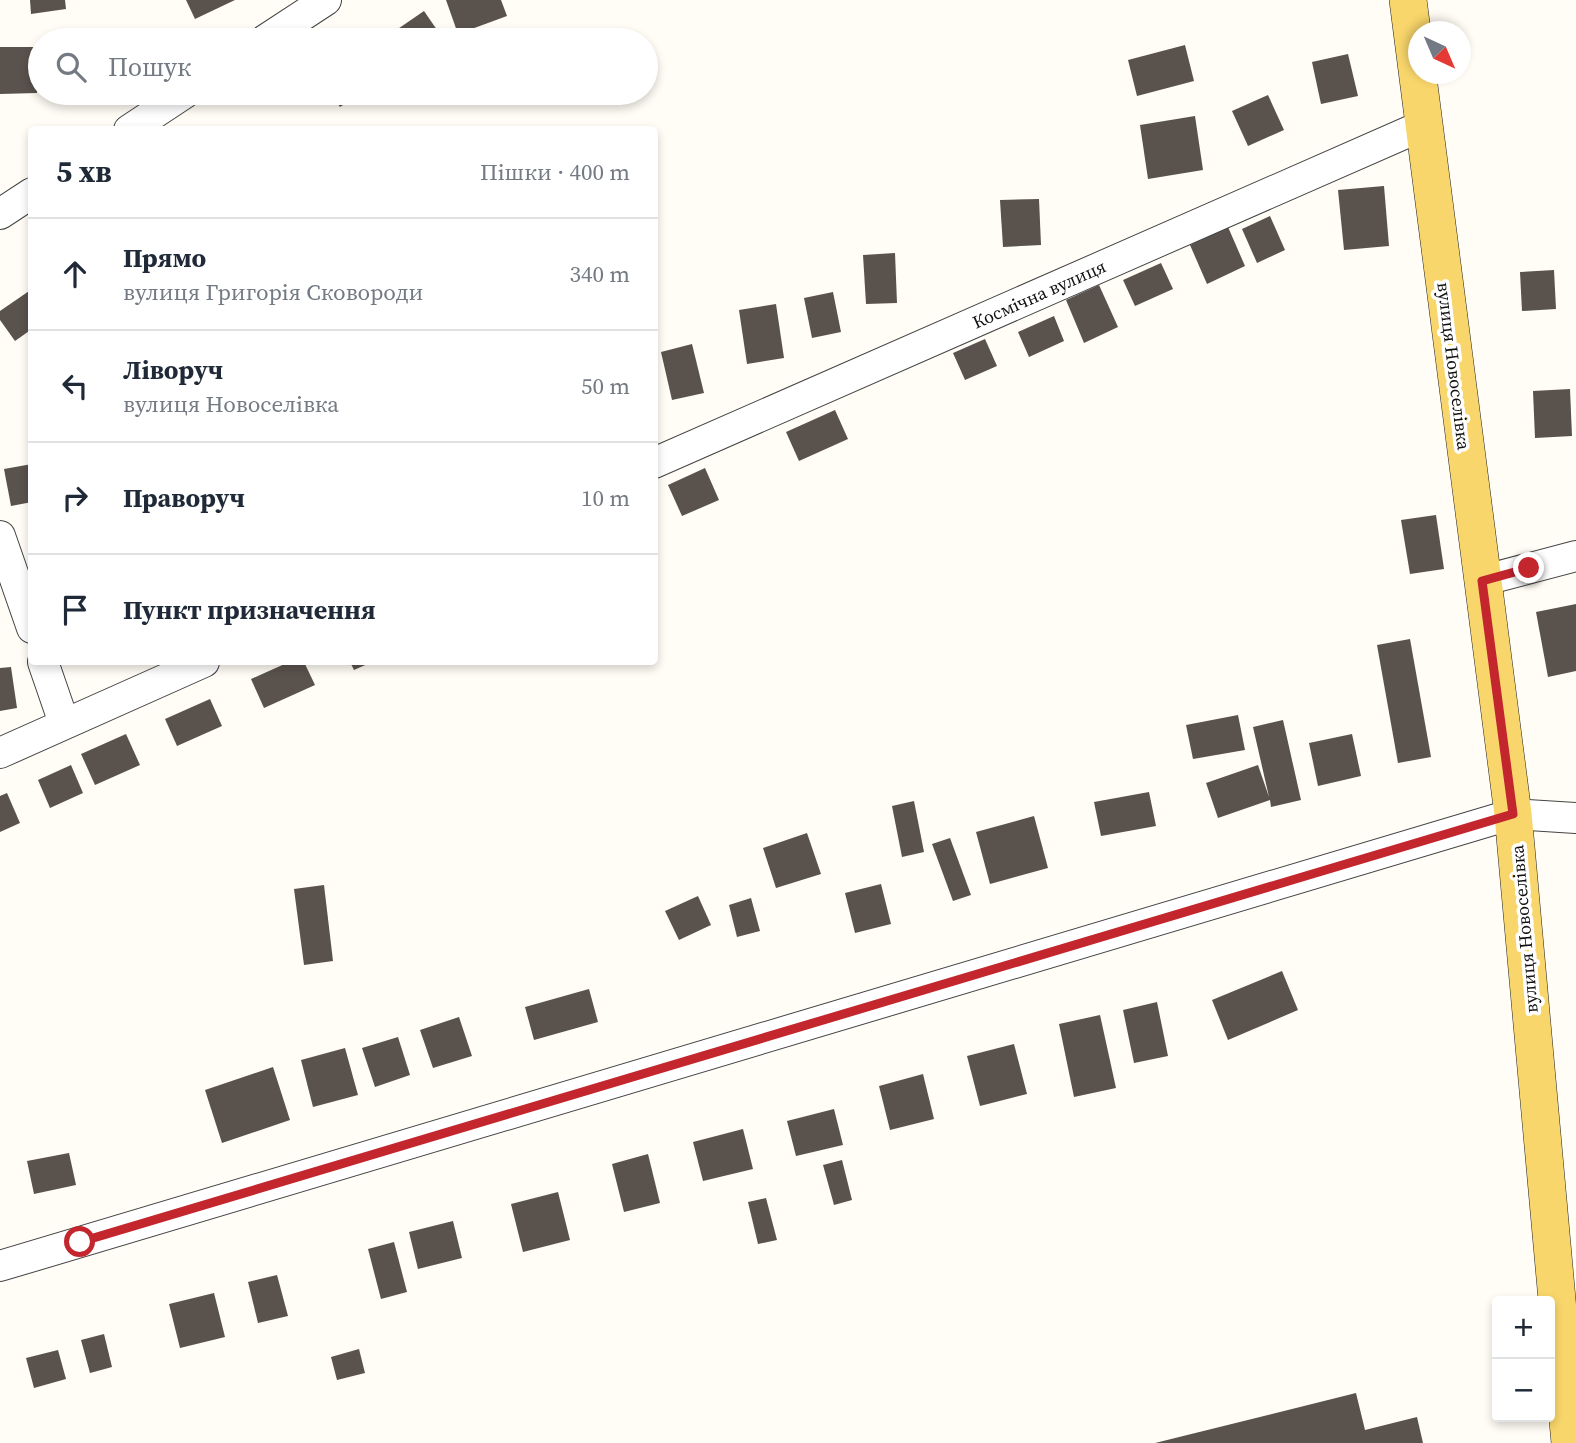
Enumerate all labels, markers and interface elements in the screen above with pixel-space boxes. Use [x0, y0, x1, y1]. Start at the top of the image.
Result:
north arrow [1408, 21, 1471, 84]
search box [28, 28, 658, 105]
icon: search [52, 48, 90, 86]
text: Пошук [108, 49, 191, 85]
text: 5 хв [56, 151, 112, 192]
text: Пішки · 400 m [480, 156, 630, 188]
text: Прямо [123, 240, 206, 276]
street label: Космічна вулиця [968, 253, 1110, 335]
icon: ahead [56, 255, 94, 293]
text: 340 m [569, 258, 630, 290]
text: вулиця Григорія Сковороди [123, 276, 423, 308]
street label: вулиця Новоселівка [1431, 281, 1477, 452]
text: Ліворуч [123, 352, 223, 388]
icon: left [56, 367, 94, 405]
text: 50 m [581, 370, 630, 402]
text: вулиця Новоселівка [123, 388, 339, 420]
icon: right [56, 479, 94, 517]
text: Праворуч [123, 480, 245, 516]
text: 10 m [581, 482, 630, 514]
route end [1513, 552, 1544, 583]
icon: arrive [56, 591, 94, 629]
text: Пункт призначення [123, 592, 376, 628]
street label: вулиця Новоселівка [1504, 843, 1544, 1014]
route start [64, 1226, 95, 1257]
map controls [1492, 1296, 1555, 1422]
button: + [1492, 1296, 1555, 1359]
button: − [1492, 1359, 1555, 1422]

